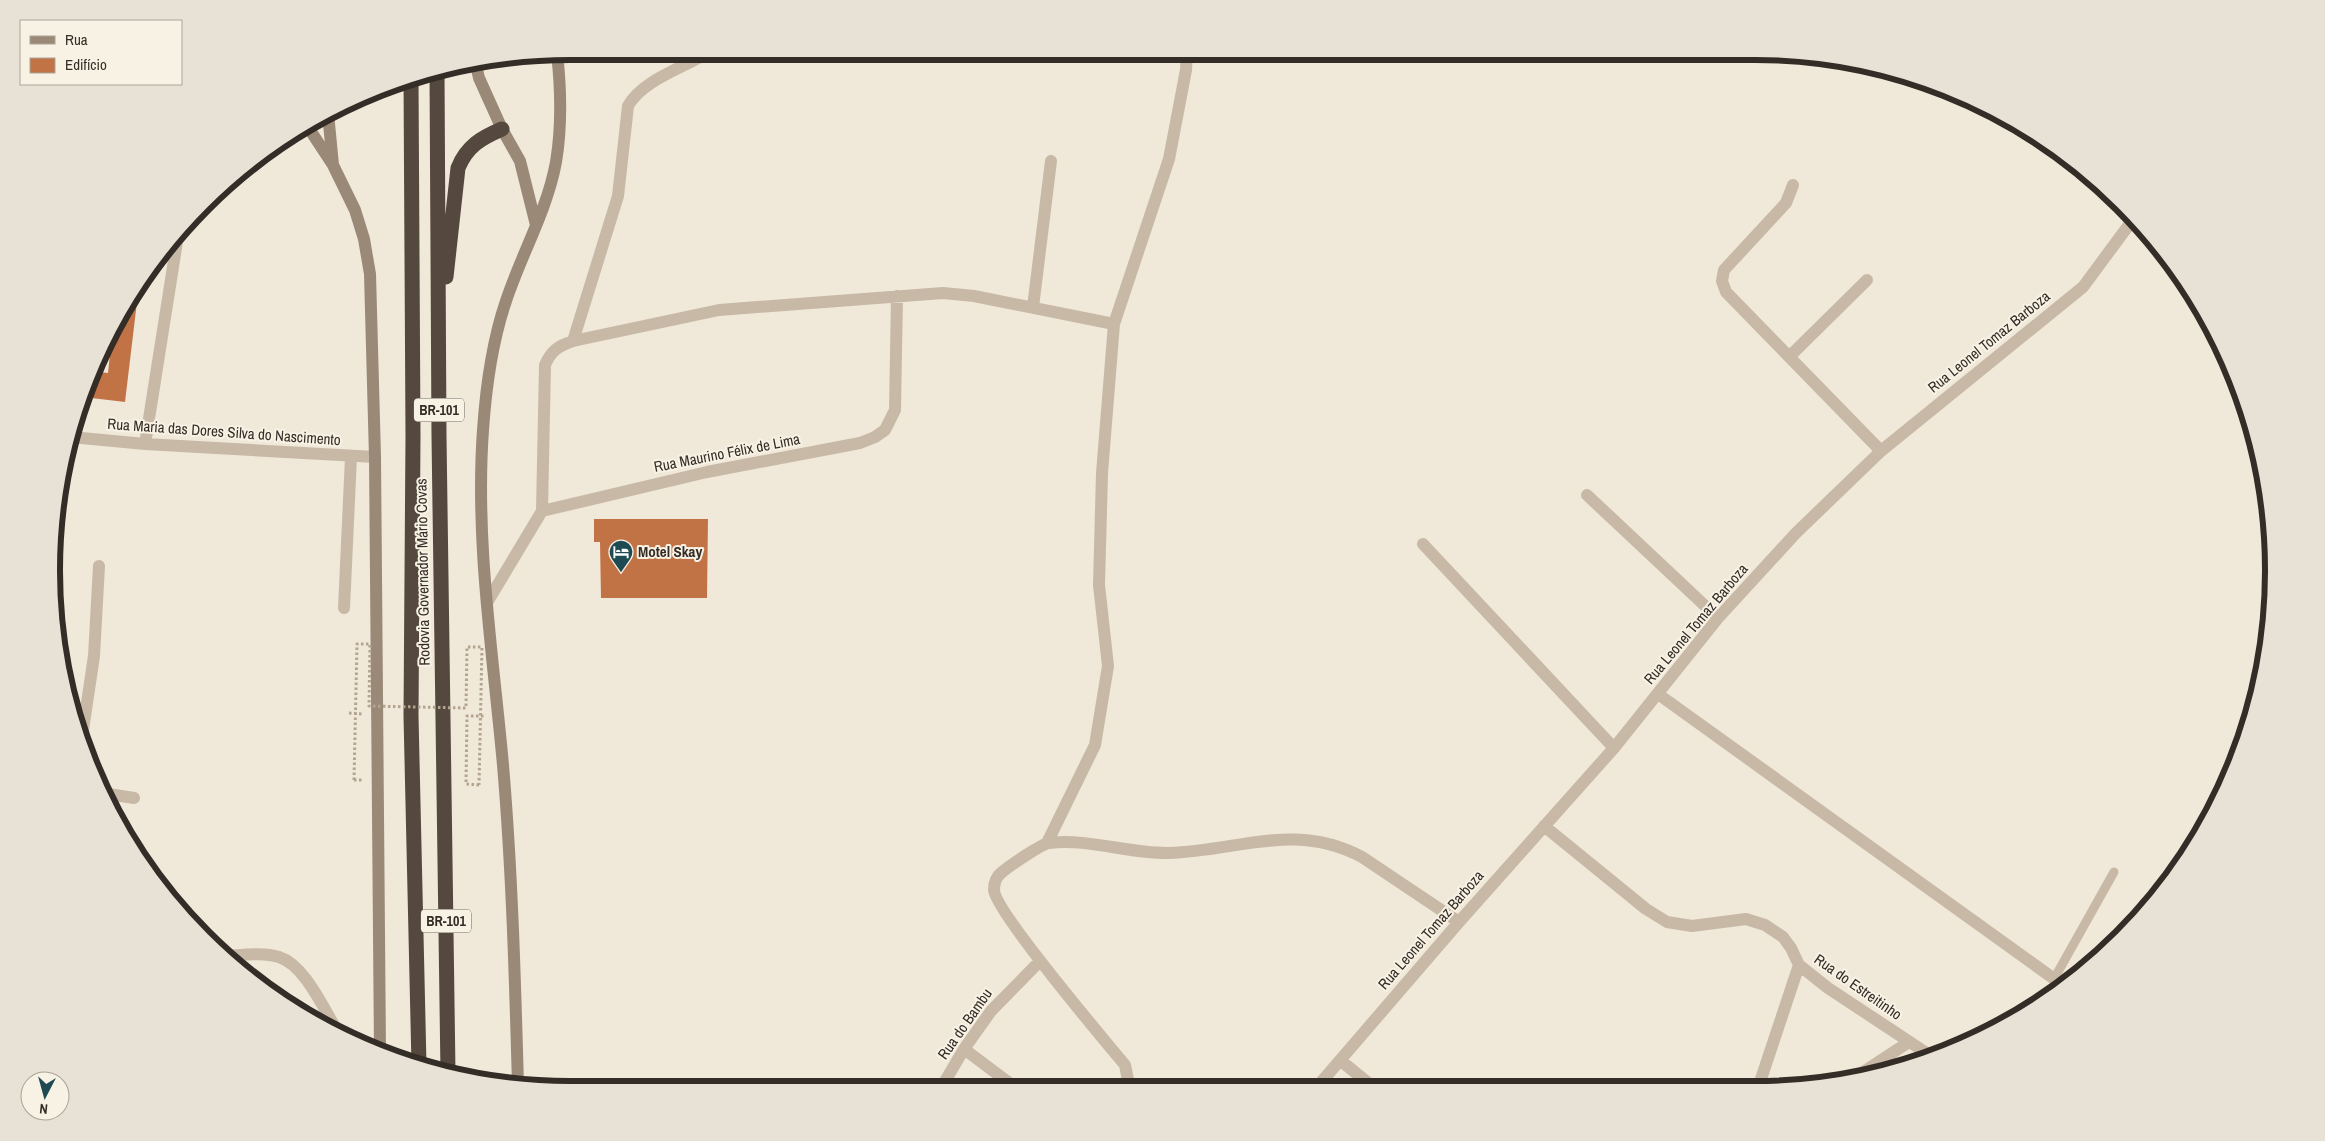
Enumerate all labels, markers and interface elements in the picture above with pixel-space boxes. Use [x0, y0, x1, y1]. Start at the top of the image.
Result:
legend [20, 20, 182, 85]
text: Rua [65, 29, 88, 50]
text: Edifício [65, 54, 107, 75]
street label: Rua Leonel Tomaz Barboza [1923, 286, 2054, 397]
road number: BR-101 [414, 398, 464, 422]
street label: Rua Maria das Dores Silva do Nascimento [107, 413, 342, 450]
street label: Rua Maurino Félix de Lima [652, 428, 802, 477]
street label: Rodovia Governador Mário Covas [410, 478, 435, 666]
hotel icon: Motel Skay [608, 539, 634, 573]
place label: Motel Skay [638, 541, 702, 562]
street label: Rua Leonel Tomaz Barboza [1639, 559, 1752, 688]
street label: Rua Leonel Tomaz Barboza [1373, 865, 1488, 994]
road number: BR-101 [421, 909, 471, 932]
street label: Rua do Estreitinho [1810, 949, 1906, 1025]
street label: Rua do Bambu [932, 984, 997, 1063]
north arrow [20, 1071, 70, 1121]
text: N [39, 1100, 49, 1118]

